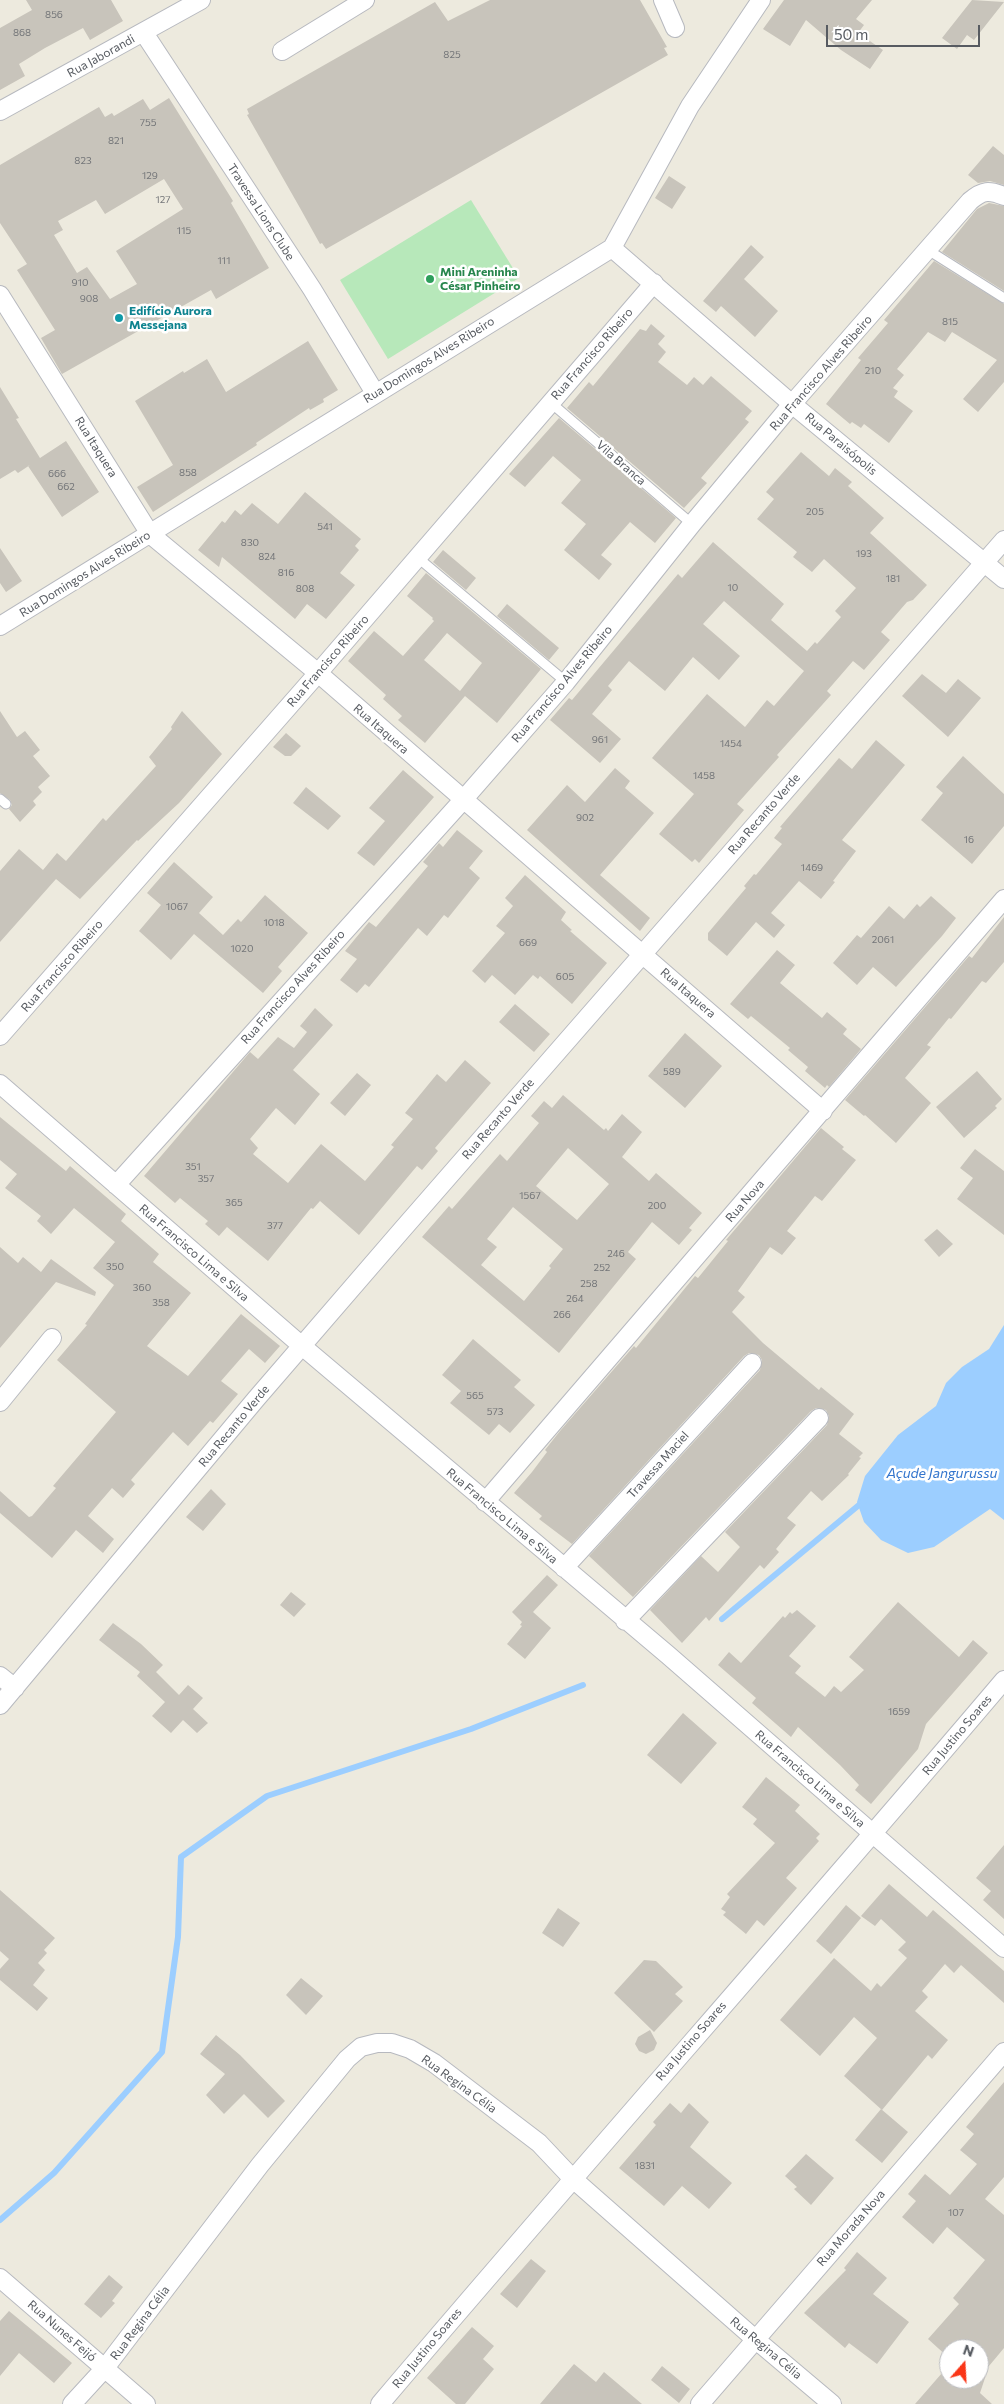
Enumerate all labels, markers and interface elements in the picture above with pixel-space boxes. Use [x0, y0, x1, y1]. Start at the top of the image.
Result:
house number: 856 [45, 9, 63, 21]
scale bar [829, 15, 983, 47]
text: 50 m [834, 25, 868, 43]
house number: 868 [13, 27, 31, 39]
street label: Rua Jaborandi [65, 31, 137, 81]
house number: 825 [443, 49, 461, 61]
house number: 755 [140, 117, 156, 129]
house number: 821 [108, 135, 124, 147]
house number: 823 [74, 155, 92, 167]
street label: Travessa Lions Clube [224, 161, 298, 263]
house number: 129 [142, 170, 158, 182]
house number: 127 [155, 194, 171, 206]
house number: 115 [177, 225, 191, 237]
house number: 111 [218, 255, 230, 267]
place label: Mini Areninha César Pinheiro [440, 265, 520, 293]
marker: Mini Areninha César Pinheiro [424, 273, 436, 285]
house number: 910 [72, 277, 88, 289]
house number: 908 [80, 293, 98, 305]
place label: Edifício Aurora Messejana [129, 304, 212, 332]
street label: Rua Francisco Ribeiro [548, 305, 636, 403]
marker: Edifício Aurora Messejana [113, 312, 125, 324]
street label: Rua Francisco Alves Ribeiro [767, 312, 875, 434]
street label: Rua Domingos Alves Ribeiro [361, 314, 497, 406]
house number: 815 [942, 316, 958, 328]
house number: 210 [865, 365, 881, 377]
street label: Rua Paraisópolis [802, 410, 880, 478]
street label: Rua Itaquera [72, 414, 120, 480]
street label: Vila Branca [593, 438, 649, 488]
house number: 858 [179, 467, 197, 479]
house number: 666 [48, 468, 66, 480]
house number: 662 [57, 481, 75, 493]
house number: 205 [806, 506, 824, 518]
house number: 541 [317, 521, 333, 533]
street label: Rua Domingos Alves Ribeiro [17, 528, 153, 620]
house number: 830 [241, 537, 259, 549]
house number: 193 [856, 548, 872, 560]
house number: 824 [258, 551, 276, 563]
house number: 816 [278, 567, 294, 579]
house number: 181 [886, 573, 900, 585]
house number: 10 [728, 582, 738, 594]
house number: 808 [296, 583, 314, 595]
street label: Rua Francisco Ribeiro [284, 612, 372, 710]
street label: Rua Francisco Alves Ribeiro [509, 623, 615, 745]
street label: Rua Itaquera [350, 701, 412, 757]
house number: 961 [592, 734, 608, 746]
house number: 1454 [720, 738, 742, 750]
house number: 1458 [693, 770, 715, 782]
street label: Rua Recanto Verde [725, 771, 803, 857]
house number: 902 [576, 812, 594, 824]
house number: 16 [964, 834, 974, 846]
house number: 1469 [801, 862, 823, 874]
house number: 1067 [166, 901, 188, 913]
street label: Rua Francisco Ribeiro [18, 917, 106, 1015]
house number: 1018 [263, 917, 285, 929]
street label: Rua Francisco Alves Ribeiro [238, 927, 348, 1047]
house number: 2061 [872, 934, 894, 946]
house number: 669 [519, 937, 537, 949]
house number: 1020 [231, 943, 253, 955]
street label: Rua Itaquera [657, 965, 719, 1021]
house number: 605 [556, 971, 574, 983]
house number: 589 [663, 1066, 681, 1078]
street label: Rua Recanto Verde [459, 1076, 537, 1162]
house number: 351 [185, 1161, 201, 1173]
house number: 357 [198, 1173, 214, 1185]
street label: Rua Nova [723, 1177, 767, 1225]
house number: 1567 [519, 1190, 541, 1202]
house number: 365 [225, 1197, 243, 1209]
house number: 200 [648, 1200, 666, 1212]
street label: Rua Francisco Lima e Silva [136, 1201, 252, 1305]
house number: 377 [267, 1220, 283, 1232]
house number: 246 [607, 1248, 625, 1260]
house number: 350 [106, 1261, 124, 1273]
house number: 252 [594, 1262, 610, 1274]
house number: 258 [580, 1278, 598, 1290]
house number: 360 [133, 1282, 151, 1294]
house number: 264 [566, 1293, 584, 1305]
house number: 358 [152, 1297, 170, 1309]
house number: 266 [553, 1309, 571, 1321]
street label: Rua Recanto Verde [196, 1382, 272, 1470]
house number: 565 [466, 1390, 484, 1402]
house number: 573 [487, 1406, 503, 1418]
street label: Travessa Maciel [624, 1428, 692, 1502]
street label: Rua Francisco Lima e Silva [443, 1465, 561, 1567]
water label: Açude Jangurussu [887, 1465, 997, 1481]
street label: Rua Justino Soares [919, 1692, 995, 1778]
house number: 1659 [888, 1706, 910, 1718]
street label: Rua Francisco Lima e Silva [752, 1727, 868, 1831]
street label: Rua Justino Soares [653, 1999, 729, 2083]
street label: Rua Regina Célia [419, 2052, 499, 2116]
house number: 1831 [635, 2160, 655, 2172]
street label: Rua Morada Nova [814, 2187, 888, 2269]
house number: 107 [948, 2207, 964, 2219]
street label: Rua Regina Célia [107, 2283, 173, 2363]
street label: Rua Nunes Feijó [25, 2297, 99, 2365]
street label: Rua Justino Soares [389, 2305, 465, 2391]
street label: Rua Regina Célia [727, 2314, 805, 2382]
north arrow [939, 2339, 989, 2389]
text: N [961, 2341, 976, 2360]

